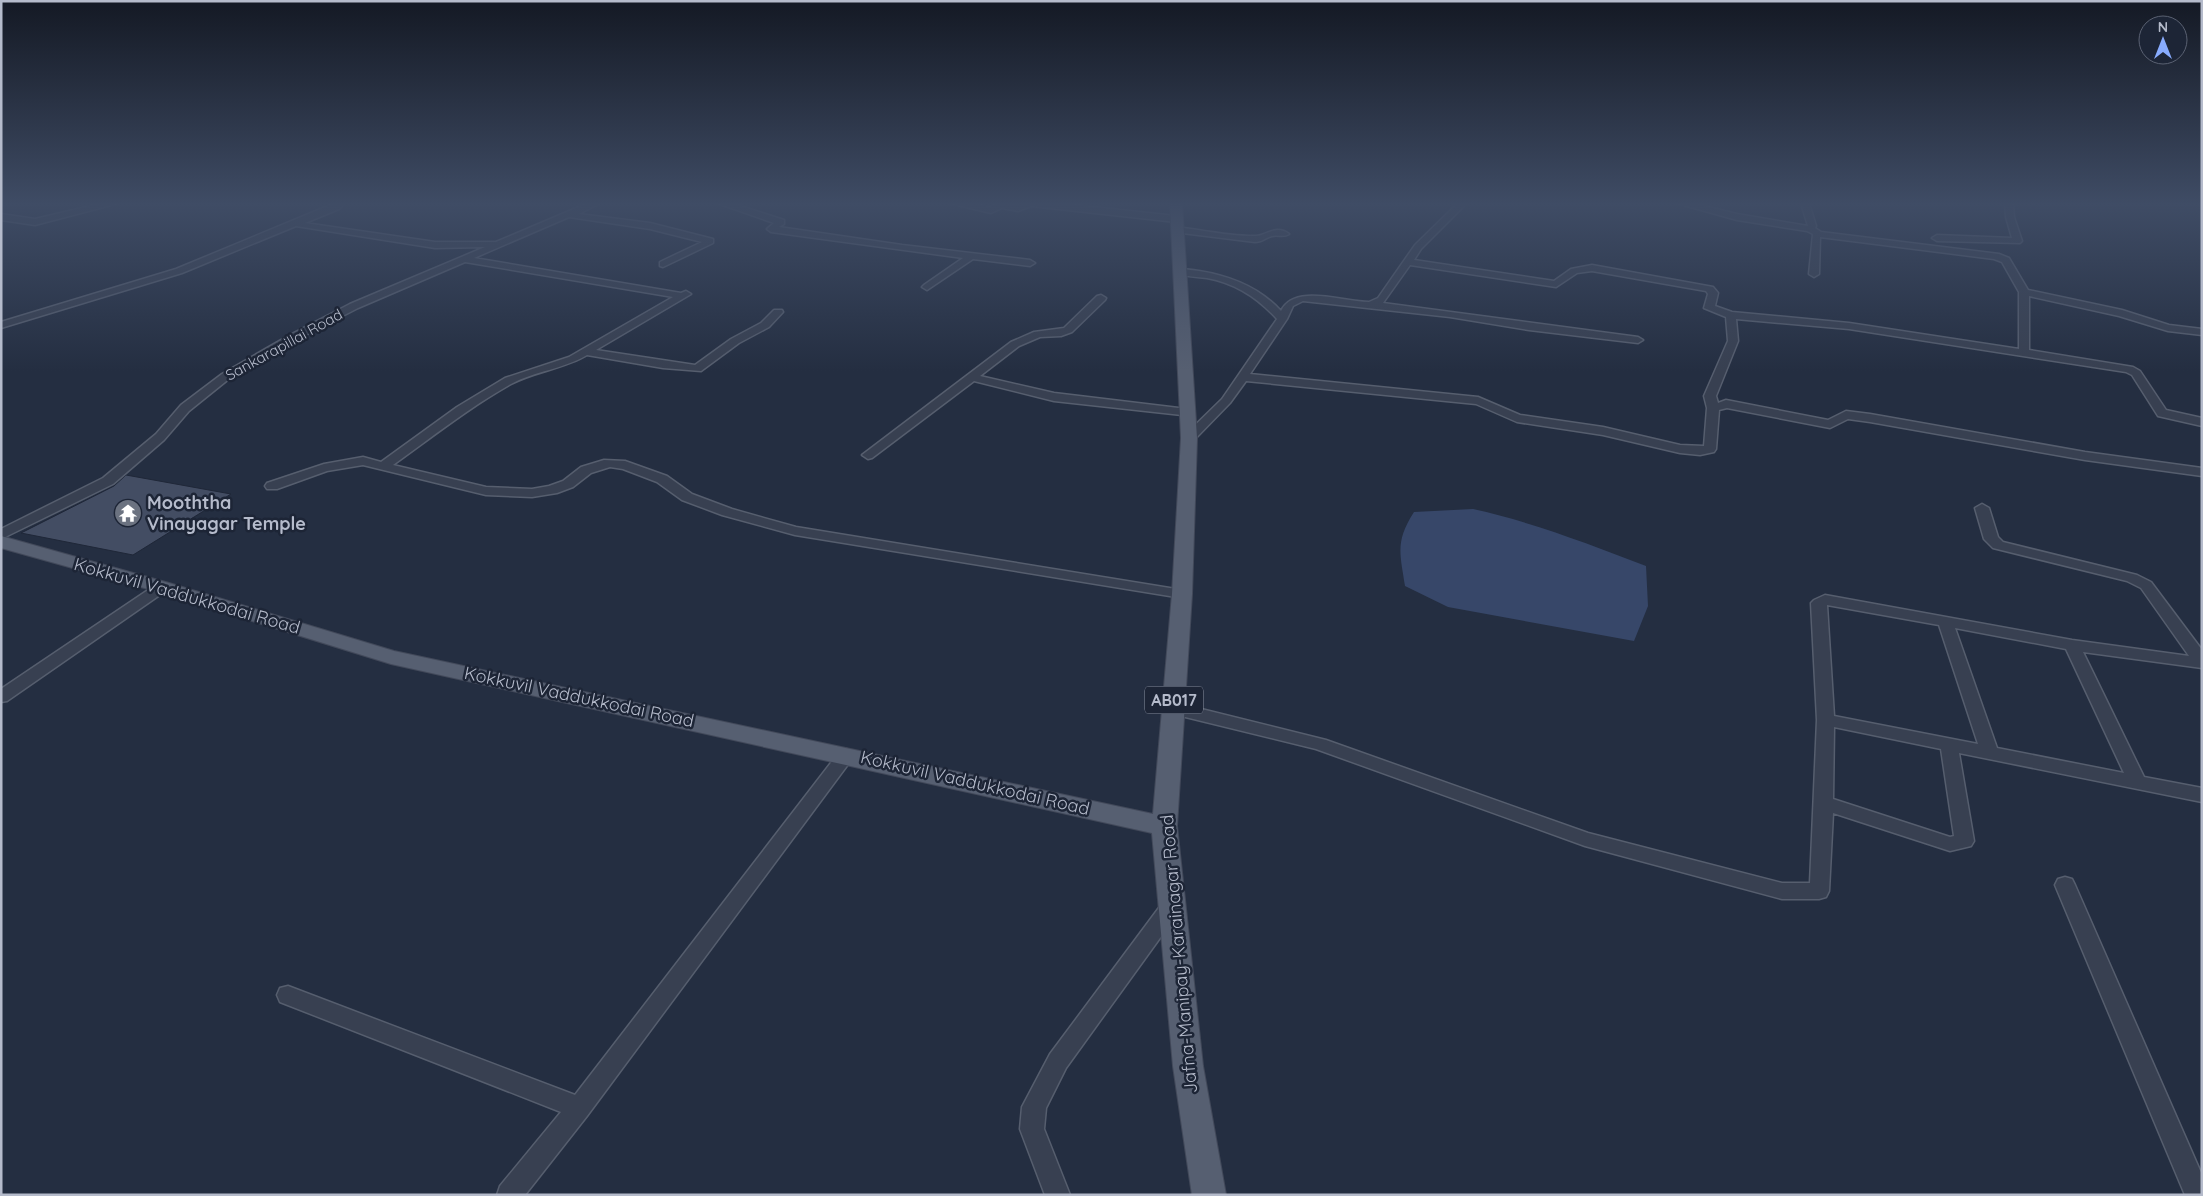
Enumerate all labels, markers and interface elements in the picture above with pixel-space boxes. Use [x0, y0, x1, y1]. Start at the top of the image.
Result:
north arrow [2138, 15, 2188, 65]
text: N [2158, 18, 2168, 36]
street label: Sankarapillai Road [222, 305, 346, 385]
place label: Mooththa Vinayagar Temple [147, 491, 306, 535]
temple icon: Mooththa Vinayagar Temple [113, 498, 143, 528]
street label: Kokkuvil Vaddukkodai Road [71, 552, 303, 639]
street label: Kokkuvil Vaddukkodai Road [462, 661, 696, 732]
road number: AB017 [1145, 686, 1203, 714]
street label: Kokkuvil Vaddukkodai Road [858, 745, 1092, 820]
street label: Jafna-Manipay-Karainagar Road [1155, 814, 1202, 1094]

